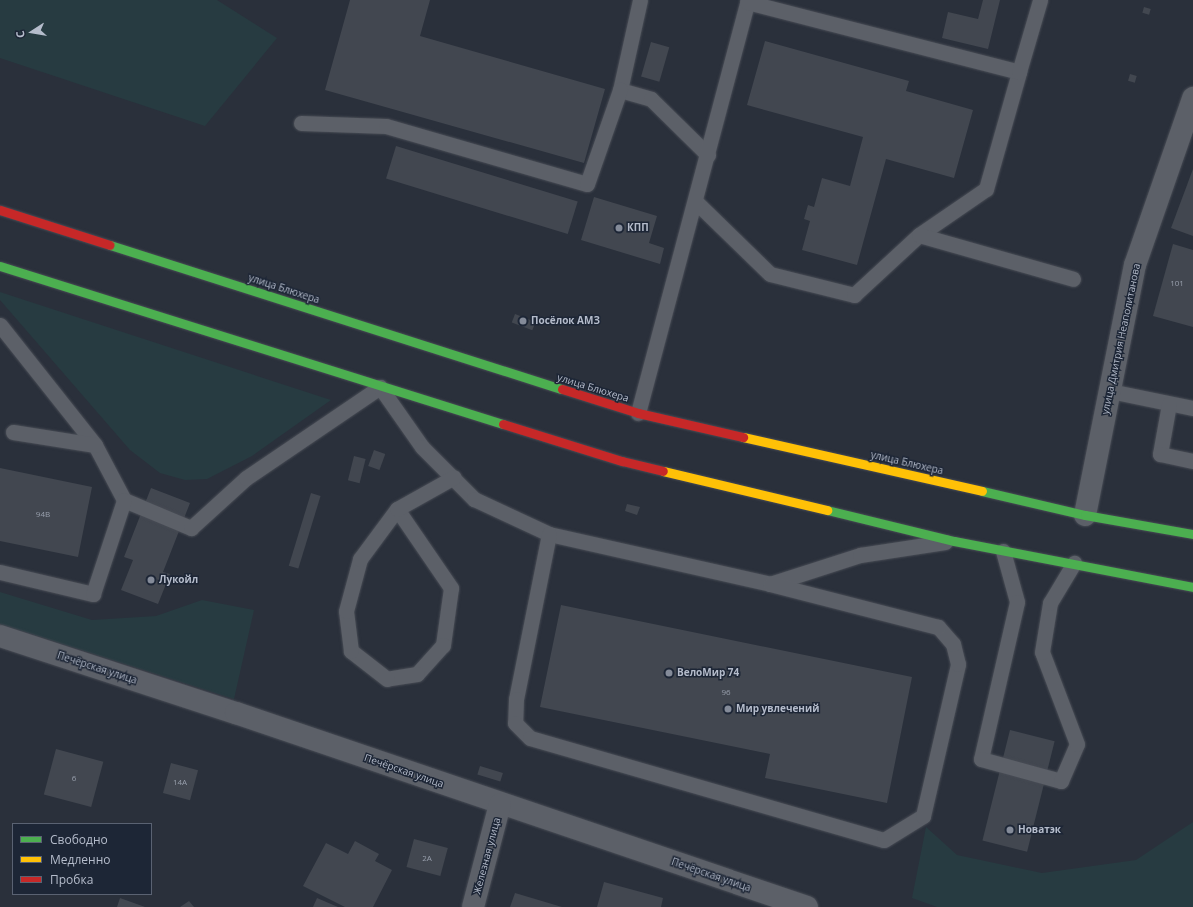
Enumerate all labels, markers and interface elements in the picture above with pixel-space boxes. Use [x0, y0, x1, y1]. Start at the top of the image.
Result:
north arrow [12, 12, 52, 52]
text: С [12, 30, 28, 40]
place label: КПП [627, 222, 649, 234]
marker: КПП [614, 223, 624, 233]
street label: улица Дмитрия Неаполитанова [1099, 262, 1143, 416]
street label: улица Блюхера [247, 272, 321, 306]
house number: 101 [1170, 278, 1184, 288]
place label: Посёлок АМЗ [531, 315, 600, 327]
marker: Посёлок АМЗ [518, 316, 528, 326]
street label: улица Блюхера [556, 371, 630, 405]
street label: улица Блюхера [870, 449, 944, 477]
house number: 94В [36, 509, 50, 519]
place label: Лукойл [159, 574, 198, 586]
marker: Лукойл [146, 575, 156, 585]
street label: Печёрская улица [56, 649, 138, 687]
place label: ВелоМир 74 [677, 667, 739, 679]
marker: ВелоМир 74 [664, 668, 674, 678]
house number: 96 [721, 687, 731, 697]
place label: Мир увлечений [736, 703, 819, 715]
marker: Мир увлечений [723, 704, 733, 714]
street label: Печёрская улица [363, 752, 445, 790]
house number: 6 [72, 773, 76, 783]
house number: 14А [173, 777, 187, 787]
street label: Железная улица [471, 816, 503, 896]
legend [12, 823, 152, 895]
place label: Новатэк [1018, 824, 1061, 836]
marker: Новатэк [1005, 825, 1015, 835]
text: Свободно [50, 831, 108, 848]
text: Медленно [50, 851, 110, 868]
house number: 2А [422, 853, 432, 863]
street label: Печёрская улица [670, 856, 752, 894]
text: Пробка [50, 871, 93, 888]

